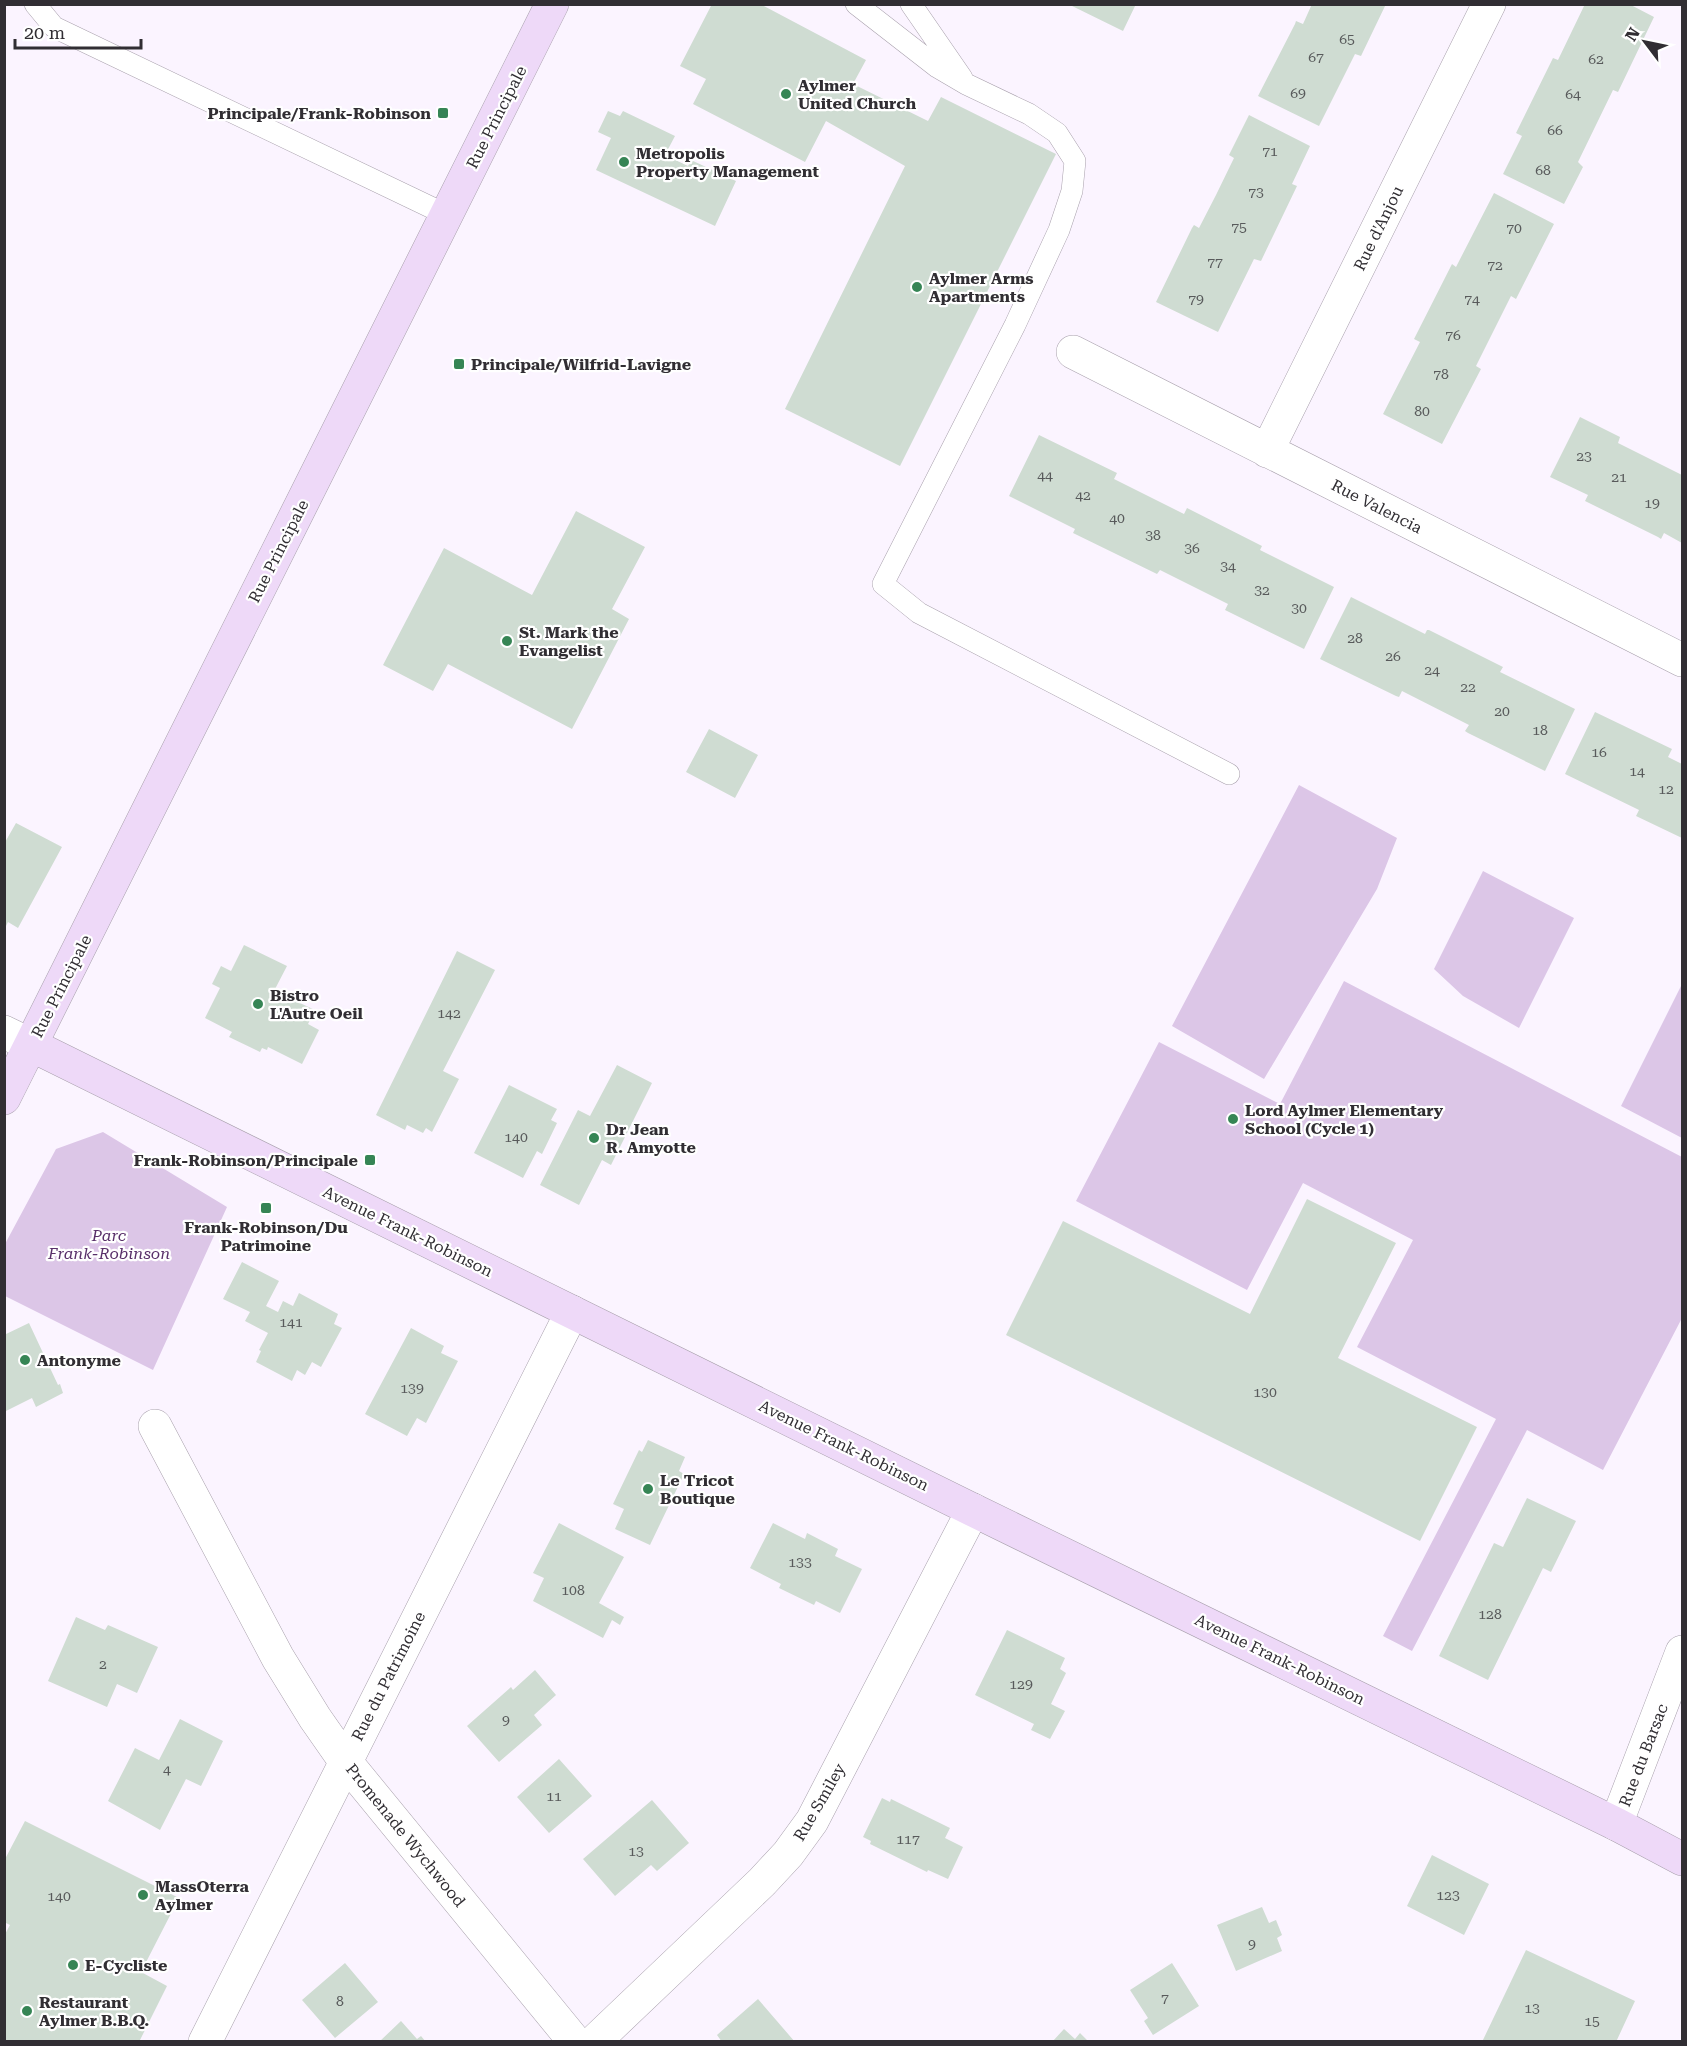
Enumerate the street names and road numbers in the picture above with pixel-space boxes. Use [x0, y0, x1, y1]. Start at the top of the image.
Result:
street label: Rue Principale [462, 63, 531, 172]
street label: Rue d'Anjou [1350, 183, 1407, 274]
street label: Rue Valencia [1328, 475, 1426, 538]
street label: Rue Principale [244, 497, 313, 606]
street label: Rue Principale [27, 932, 96, 1041]
street label: Avenue Frank-Robinson [320, 1182, 496, 1281]
street label: Avenue Frank-Robinson [756, 1396, 932, 1495]
street label: Rue du Patrimoine [348, 1608, 429, 1744]
street label: Avenue Frank-Robinson [1192, 1610, 1368, 1709]
street label: Rue du Barsac [1615, 1701, 1672, 1809]
street label: Promenade Wychwood [342, 1760, 469, 1911]
street label: Rue Smiley [790, 1760, 850, 1844]

